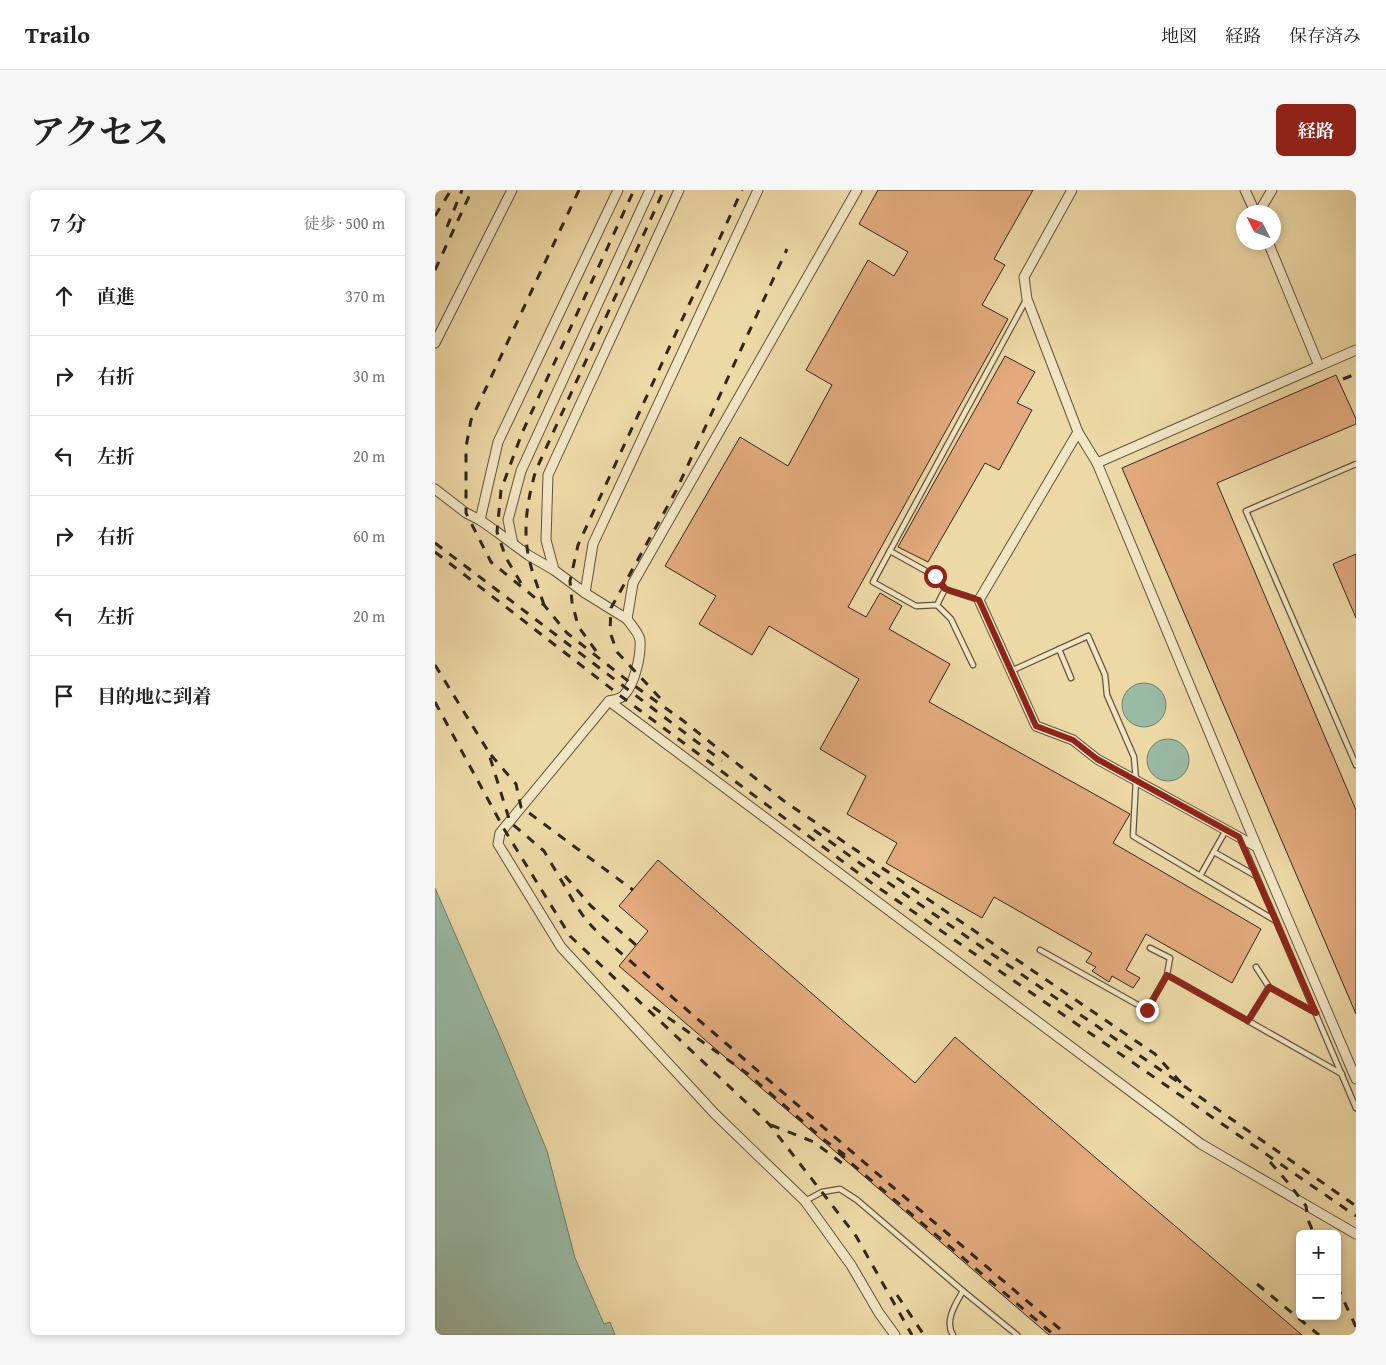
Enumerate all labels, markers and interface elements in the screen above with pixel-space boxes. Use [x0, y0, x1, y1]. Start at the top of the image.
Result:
text: Trailo [25, 17, 90, 52]
text: 地図 [1161, 22, 1197, 49]
text: 経路 [1225, 22, 1261, 49]
text: 保存済み [1289, 22, 1361, 49]
button: 経路 [1276, 104, 1356, 156]
text: アクセス [30, 106, 169, 157]
north arrow [1236, 205, 1281, 250]
text: 7 分 [50, 208, 87, 239]
text: 徒歩 · 500 m [304, 211, 385, 235]
icon: ahead [50, 282, 78, 310]
text: 直進 [97, 282, 135, 310]
text: 370 m [345, 284, 385, 308]
icon: right [50, 362, 78, 390]
text: 右折 [97, 362, 135, 390]
text: 30 m [353, 364, 385, 388]
icon: left [50, 442, 78, 470]
text: 左折 [97, 442, 135, 470]
text: 20 m [353, 444, 385, 468]
icon: right [50, 522, 78, 550]
text: 右折 [97, 522, 135, 550]
text: 60 m [353, 524, 385, 548]
route start [924, 565, 947, 588]
icon: left [50, 602, 78, 630]
text: 左折 [97, 602, 135, 630]
text: 20 m [353, 604, 385, 628]
icon: arrive [50, 682, 78, 710]
text: 目的地に到着 [97, 682, 211, 710]
route end [1136, 999, 1159, 1022]
map controls [1296, 1230, 1341, 1320]
button: + [1296, 1230, 1341, 1275]
button: − [1296, 1275, 1341, 1320]

